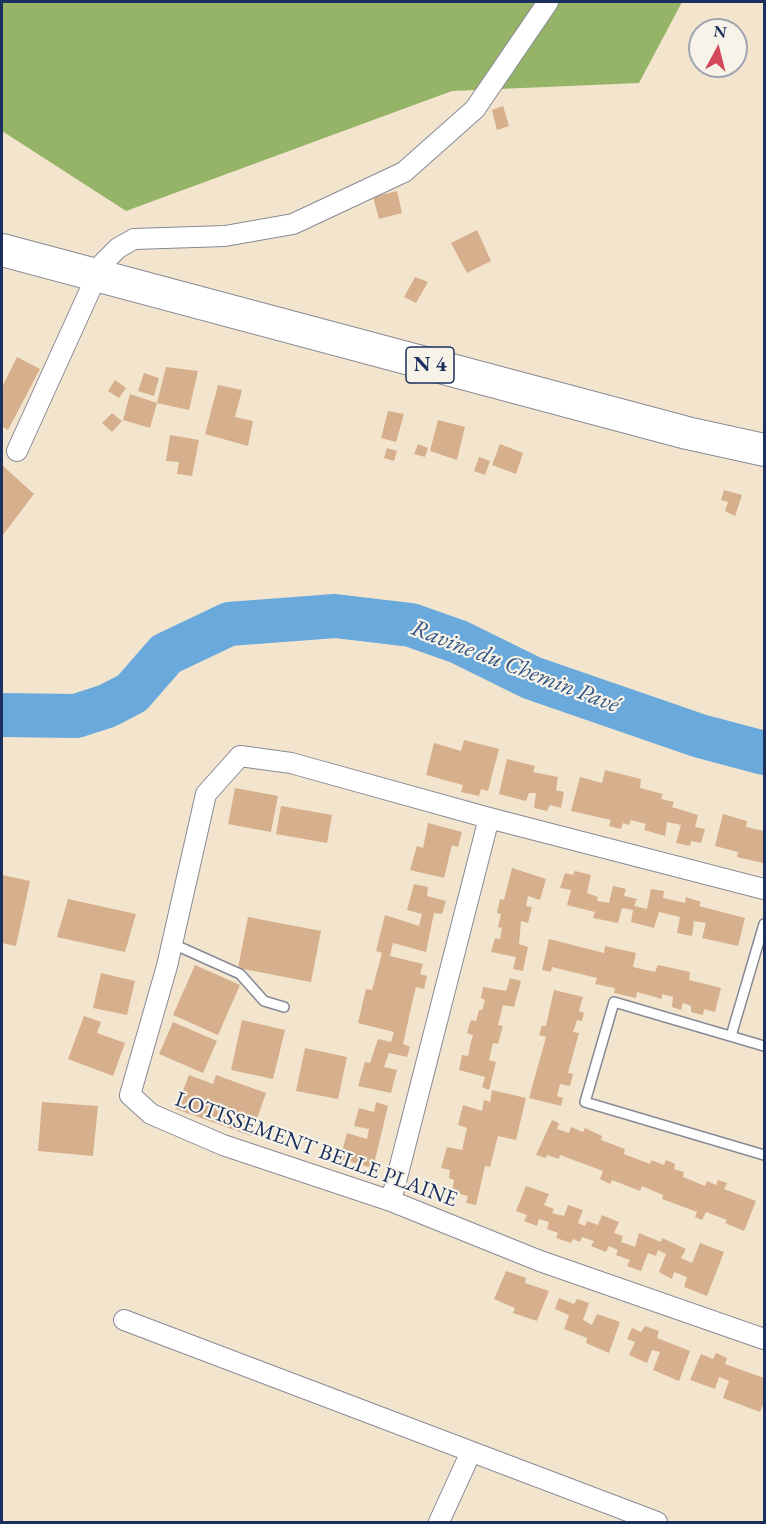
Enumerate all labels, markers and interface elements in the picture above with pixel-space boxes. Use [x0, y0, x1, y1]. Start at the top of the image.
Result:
north arrow [688, 18, 748, 78]
text: N [712, 20, 728, 43]
road number: N 4 [406, 347, 454, 383]
water label: Ravine du Chemin Pavé [407, 614, 623, 720]
street label: LOTISSEMENT BELLE PLAINE [171, 1087, 461, 1213]

